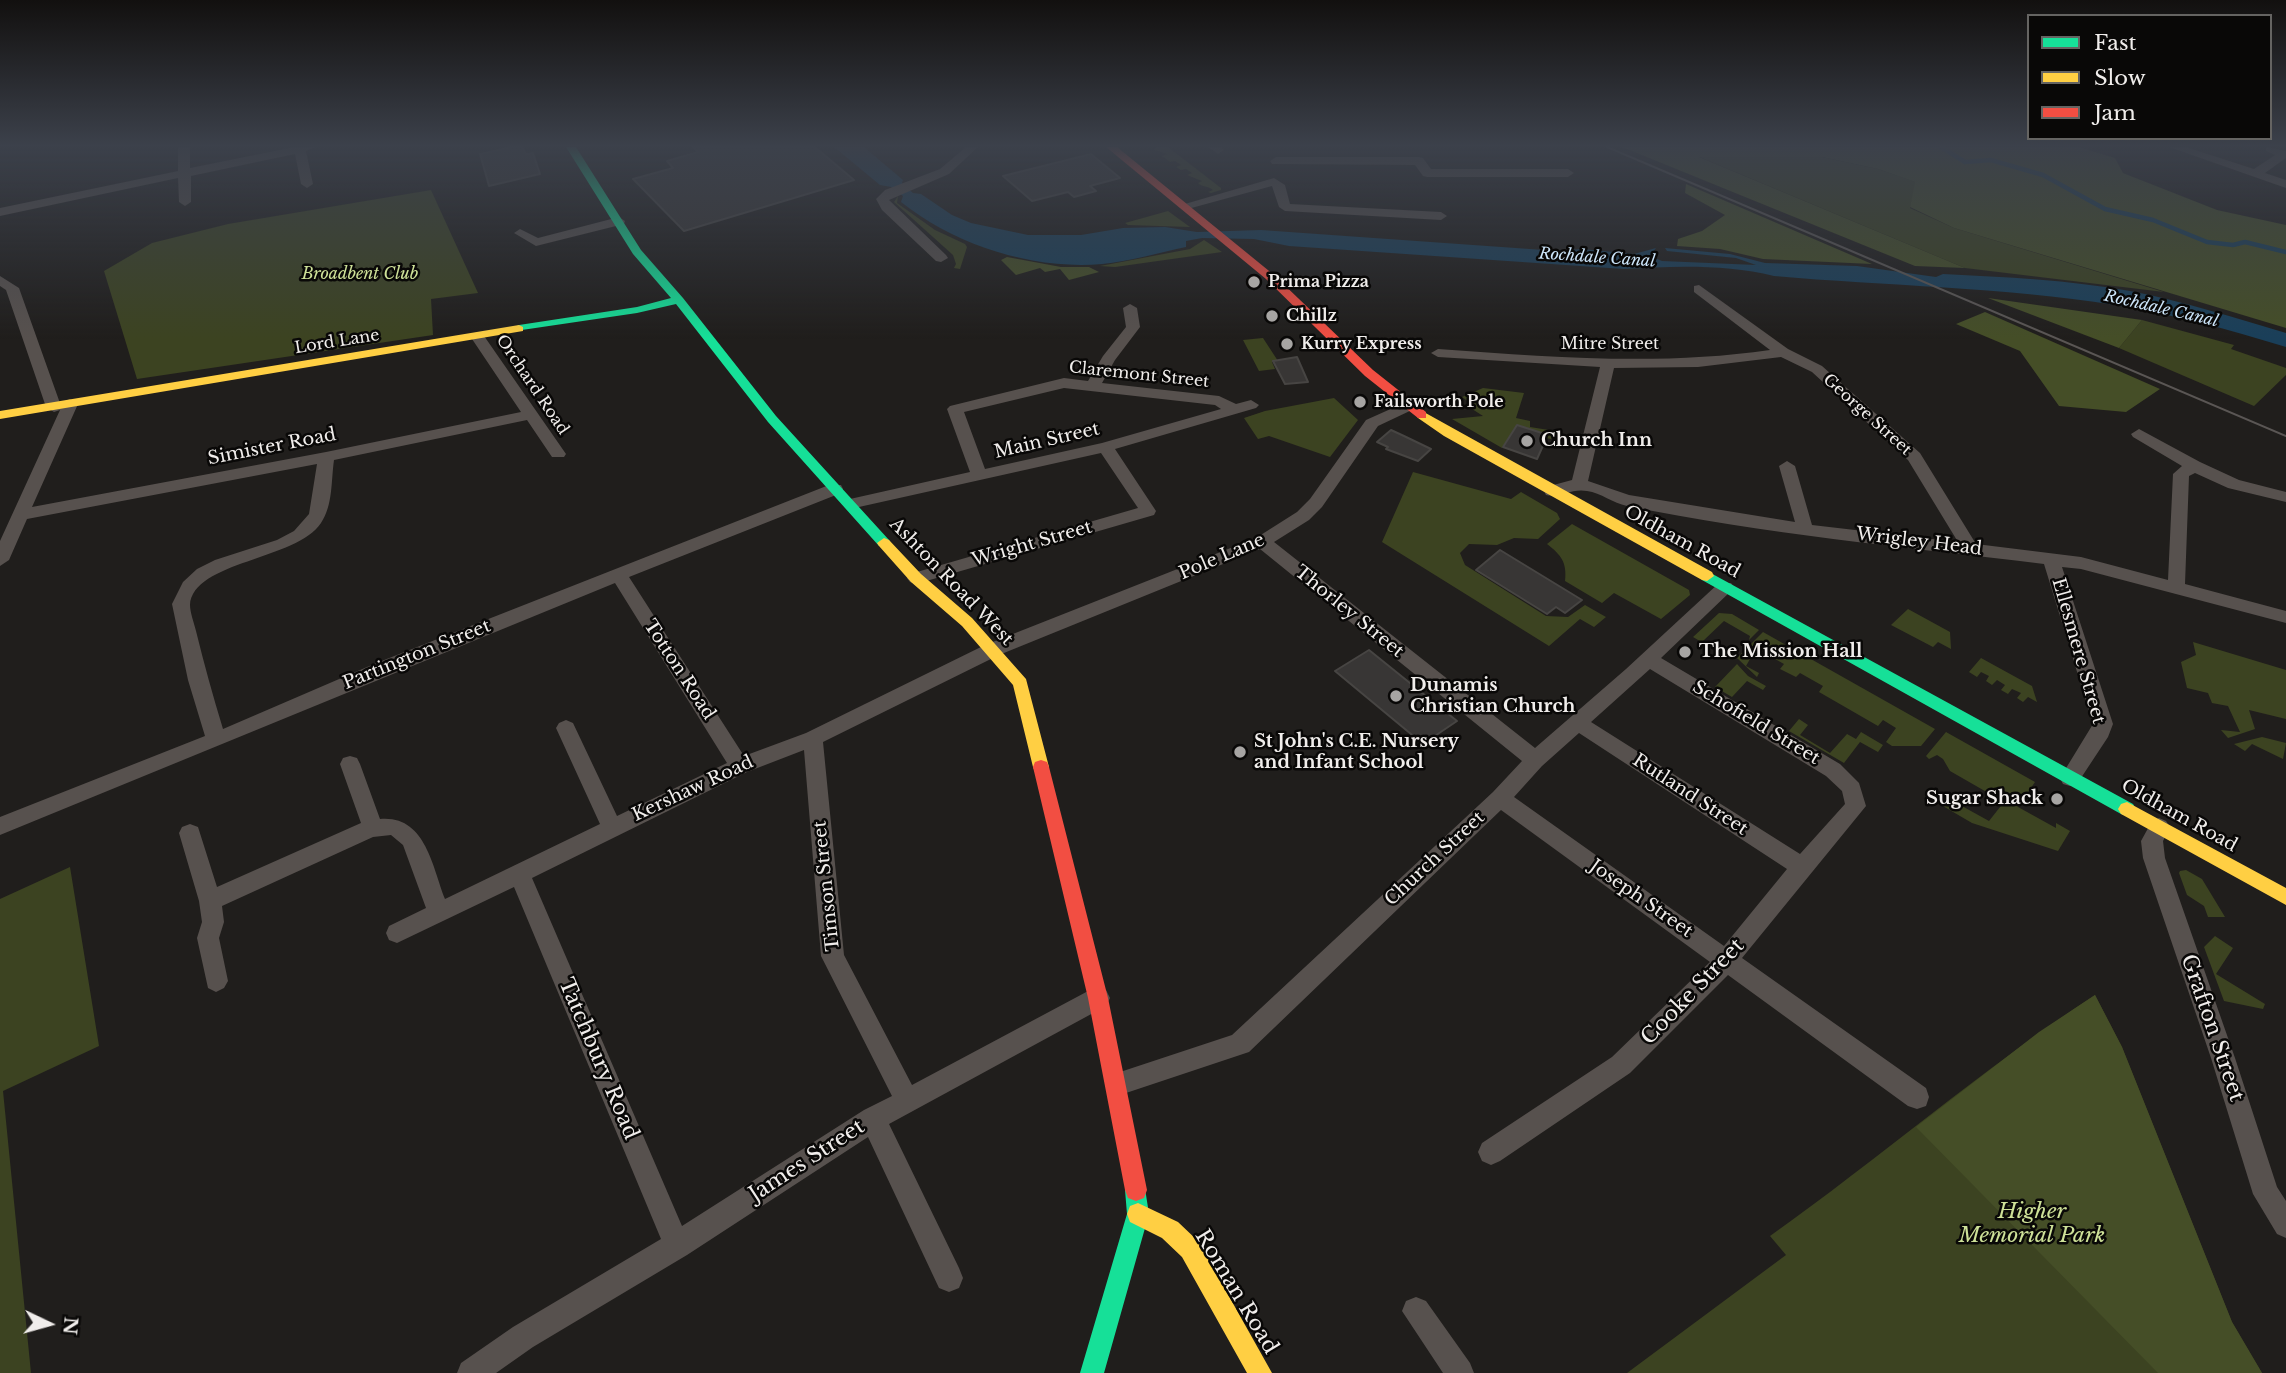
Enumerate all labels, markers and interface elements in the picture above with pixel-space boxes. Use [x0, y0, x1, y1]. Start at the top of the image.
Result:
legend [2027, 14, 2272, 140]
text: Fast [2094, 30, 2136, 56]
text: Slow [2094, 65, 2146, 91]
text: Jam [2094, 100, 2136, 126]
water label: Rochdale Canal [1538, 244, 1656, 272]
park label: Broadbent Club [302, 264, 418, 284]
place label: Prima Pizza [1268, 272, 1369, 292]
marker: Prima Pizza [1246, 274, 1262, 290]
water label: Rochdale Canal [2102, 287, 2220, 331]
place label: Chillz [1286, 306, 1337, 326]
marker: Chillz [1264, 308, 1280, 324]
street label: Lord Lane [293, 326, 381, 358]
street label: Orchard Road [491, 331, 573, 439]
place label: Kurry Express [1301, 334, 1422, 354]
street label: Mitre Street [1561, 334, 1659, 354]
marker: Kurry Express [1279, 336, 1295, 352]
street label: Claremont Street [1068, 358, 1210, 392]
street label: George Street [1819, 370, 1915, 460]
place label: Failsworth Pole [1374, 392, 1503, 412]
marker: Failsworth Pole [1352, 394, 1368, 410]
street label: Main Street [992, 418, 1102, 464]
street label: Simister Road [206, 424, 338, 470]
place label: Church Inn [1541, 430, 1652, 452]
marker: Church Inn [1519, 433, 1535, 449]
street label: Oldham Road [1620, 501, 1744, 583]
street label: Ashton Road West [885, 514, 1017, 650]
street label: Wright Street [969, 517, 1095, 571]
street label: Wrigley Head [1855, 524, 1983, 560]
street label: Pole Lane [1176, 529, 1268, 585]
street label: Thorley Street [1290, 561, 1408, 663]
street label: Ellesmere Street [2047, 575, 2109, 727]
street label: Partington Street [340, 616, 494, 694]
street label: Totton Road [639, 616, 719, 724]
place label: The Mission Hall [1699, 641, 1862, 663]
marker: The Mission Hall [1677, 644, 1693, 660]
place label: Dunamis Christian Church [1410, 675, 1575, 718]
street label: Schofield Street [1688, 676, 1824, 770]
marker: Dunamis Christian Church [1388, 688, 1404, 704]
place label: St John's C.E. Nursery and Infant School [1254, 731, 1459, 774]
marker: St John's C.E. Nursery and Infant School [1232, 744, 1248, 760]
street label: Rutland Street [1628, 750, 1752, 840]
street label: Kershaw Road [629, 752, 757, 826]
street label: Oldham Road [2117, 775, 2241, 857]
place label: Sugar Shack [1926, 788, 2043, 810]
marker: Sugar Shack [2049, 791, 2065, 807]
street label: Church Street [1381, 807, 1489, 911]
street label: Timson Street [809, 820, 845, 952]
street label: Joseph Street [1585, 856, 1697, 942]
street label: Cooke Street [1636, 934, 1750, 1050]
street label: Grafton Street [2175, 951, 2249, 1105]
street label: Tatchbury Road [553, 974, 643, 1144]
street label: James Street [745, 1114, 869, 1208]
park label: Higher Memorial Park [1959, 1199, 2105, 1249]
street label: Roman Road [1189, 1225, 1283, 1359]
north arrow [14, 1289, 84, 1359]
text: N [58, 1316, 83, 1336]

